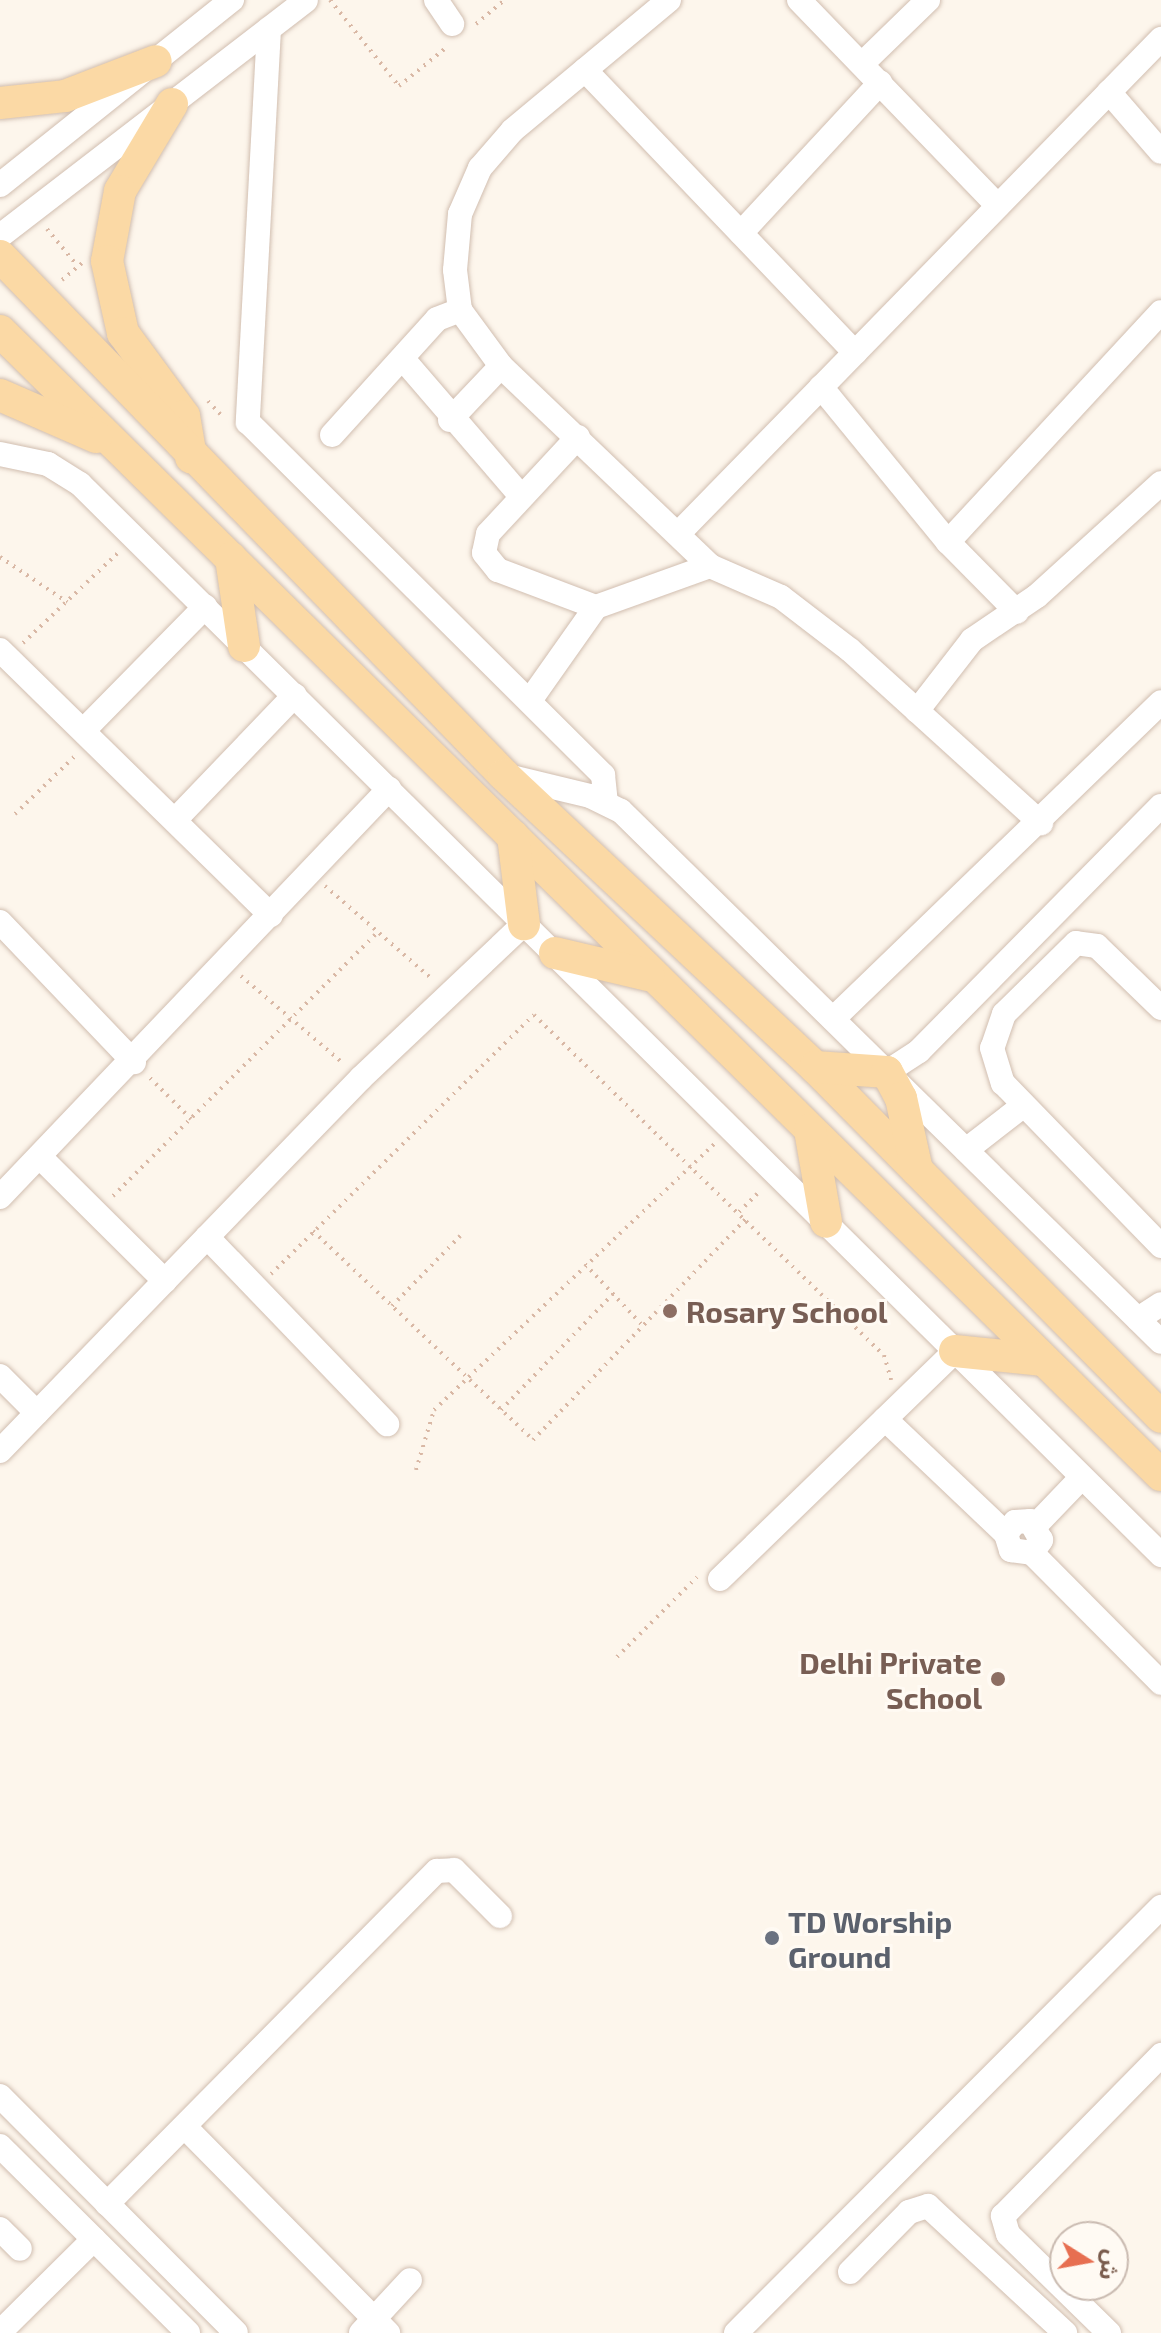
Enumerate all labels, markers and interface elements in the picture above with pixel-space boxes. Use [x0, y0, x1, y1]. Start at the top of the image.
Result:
place label: Rosary School [686, 1293, 888, 1329]
marker: Rosary School [661, 1302, 679, 1320]
place label: Delhi Private School [799, 1644, 982, 1714]
marker: Delhi Private School [989, 1670, 1007, 1688]
place label: TD Worship Ground [788, 1903, 953, 1974]
marker: TD Worship Ground [763, 1929, 781, 1947]
north arrow [1049, 2221, 1129, 2301]
text: ش [1095, 2248, 1126, 2282]

